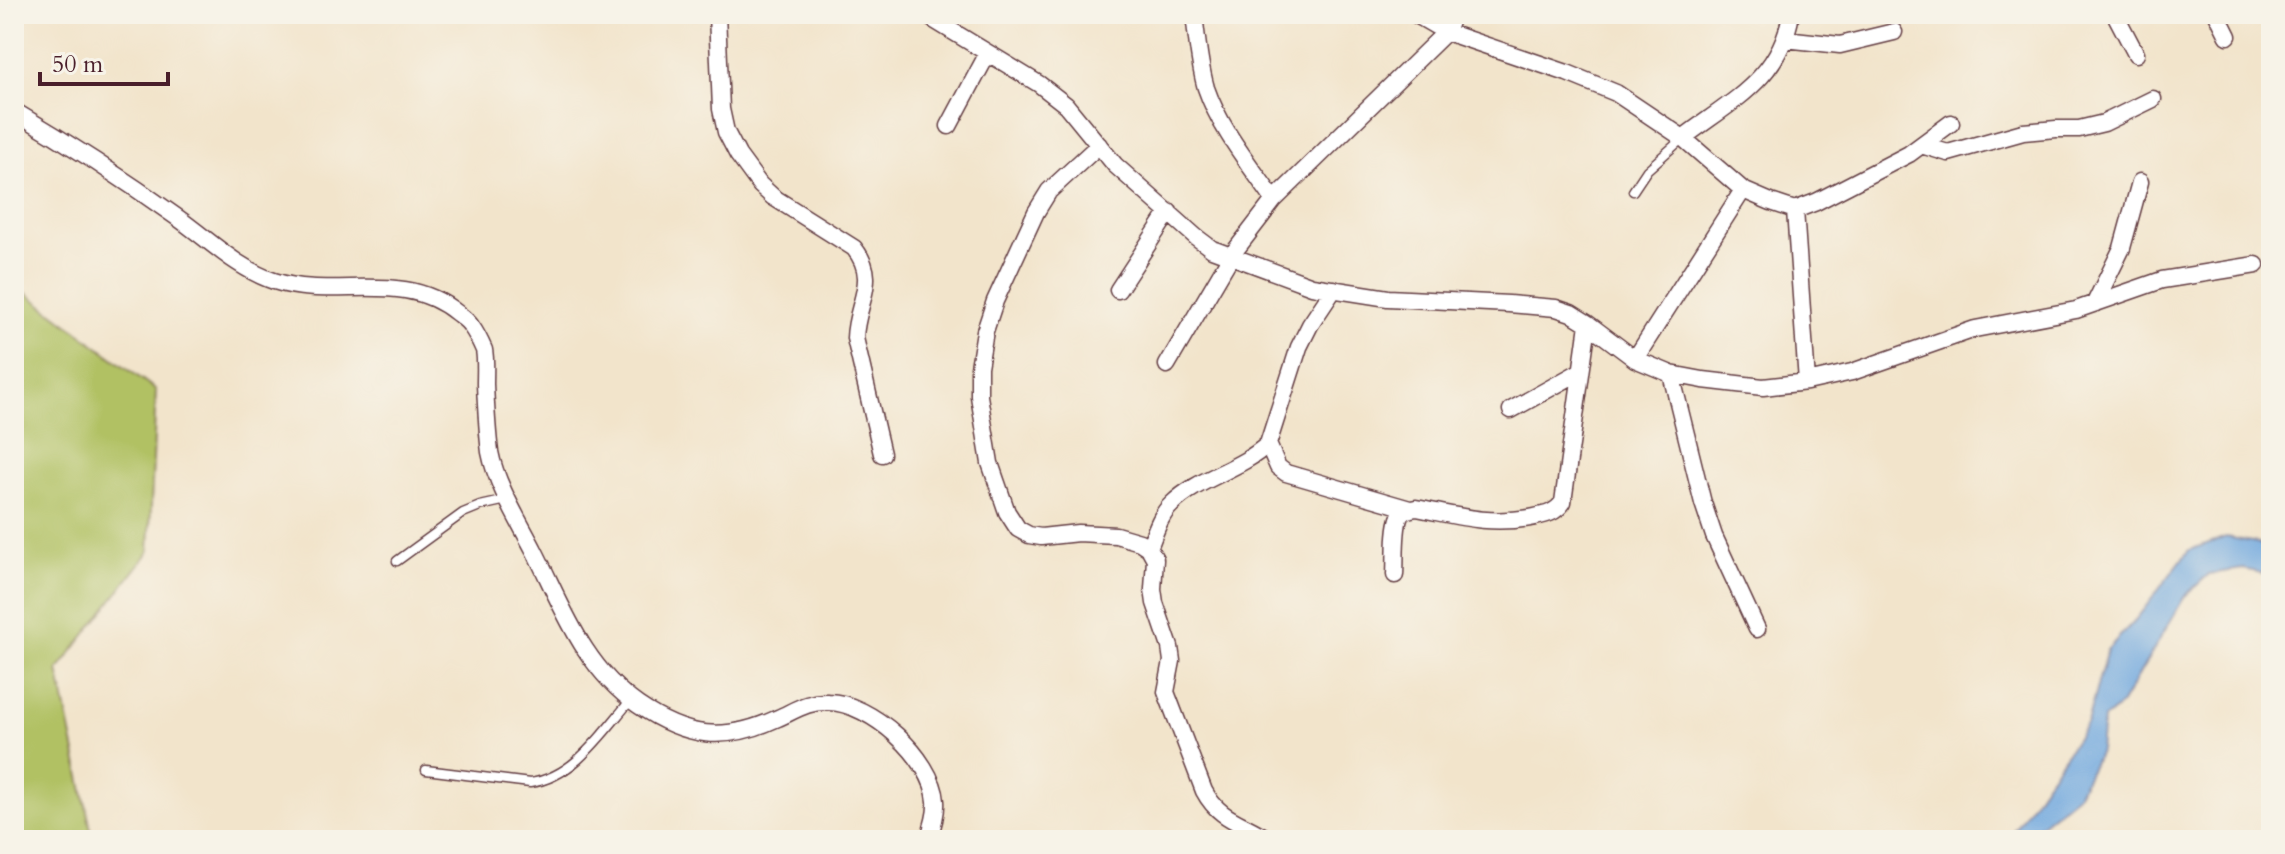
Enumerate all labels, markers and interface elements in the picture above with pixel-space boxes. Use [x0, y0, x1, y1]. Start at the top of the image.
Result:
scale bar [40, 36, 168, 86]
text: 50 m [52, 48, 104, 81]

